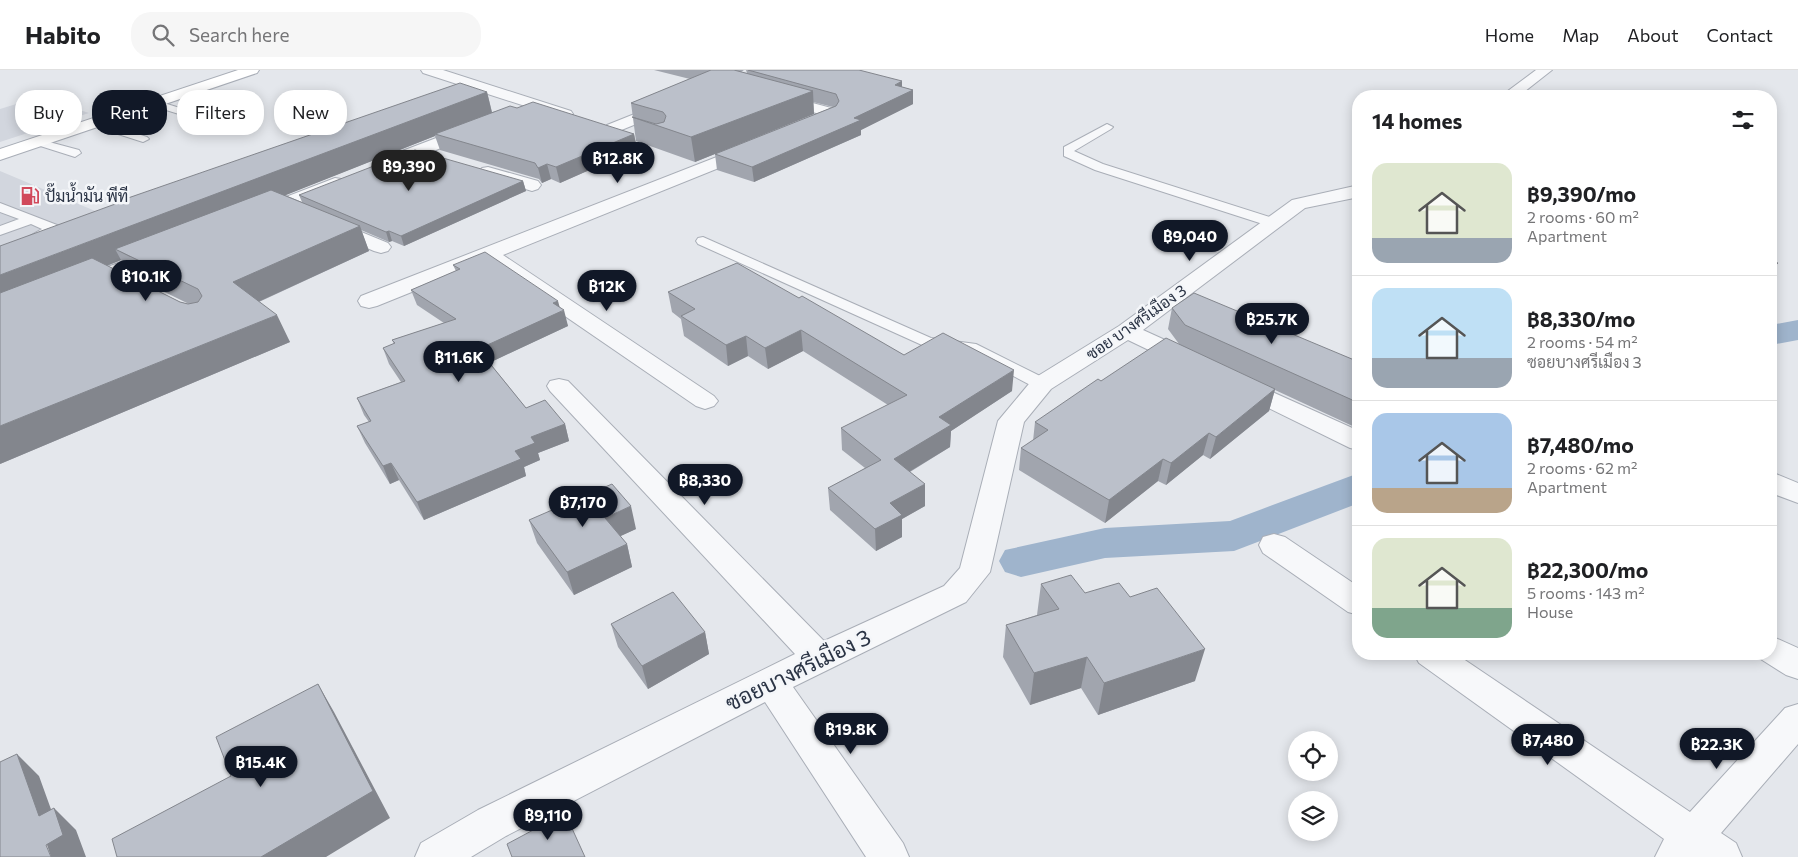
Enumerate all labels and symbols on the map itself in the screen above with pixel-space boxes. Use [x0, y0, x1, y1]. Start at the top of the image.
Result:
pin: ฿12.8K [577, 142, 659, 184]
pin: ฿9,390 [368, 150, 450, 192]
place label: ปั๊มน้ำมัน พีที [45, 182, 128, 205]
fuel station icon: ปั๊มน้ำมัน พีที [19, 185, 41, 207]
pin: ฿9,040 [1149, 220, 1231, 262]
pin: ฿10.1K [105, 260, 187, 302]
pin: ฿12K [577, 270, 637, 312]
street label: ซอย บางศรีเมือง 3 [1081, 279, 1189, 363]
pin: ฿25.7K [1231, 302, 1313, 345]
pin: ฿11.6K [418, 340, 500, 383]
pin: ฿8,330 [664, 464, 746, 506]
pin: ฿7,170 [542, 486, 624, 528]
street label: ซอยบางศรีเมือง 3 [721, 623, 875, 716]
pin: ฿19.8K [810, 712, 892, 755]
pin: ฿7,480 [1507, 724, 1589, 766]
pin: ฿22.3K [1676, 728, 1758, 770]
pin: ฿15.4K [220, 746, 302, 788]
pin: ฿9,110 [507, 798, 589, 841]

